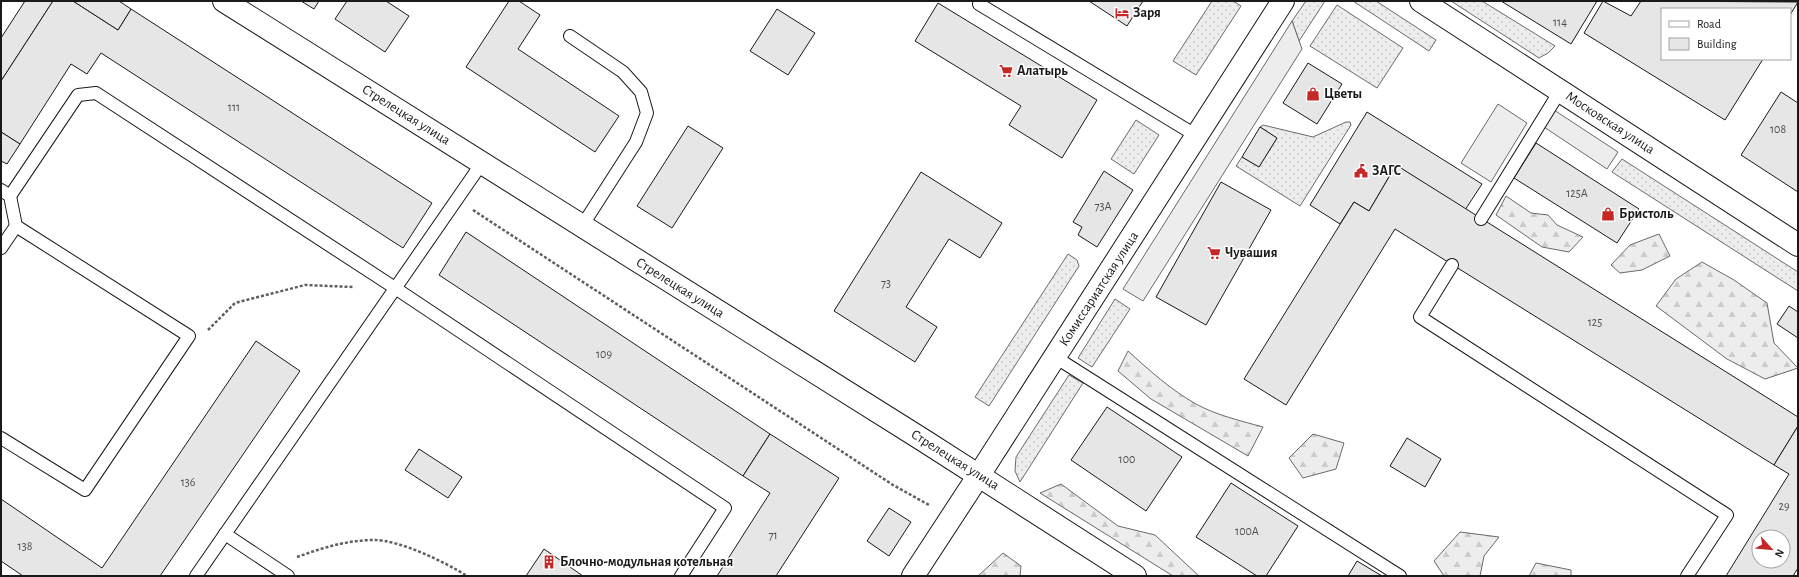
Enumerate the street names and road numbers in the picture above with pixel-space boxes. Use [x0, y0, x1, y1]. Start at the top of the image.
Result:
street label: Стрелецкая улица [359, 82, 453, 148]
street label: Московская улица [1563, 89, 1657, 157]
street label: Комиссариатская улица [1057, 229, 1142, 349]
street label: Стрелецкая улица [633, 255, 727, 321]
street label: Стрелецкая улица [908, 427, 1002, 493]

